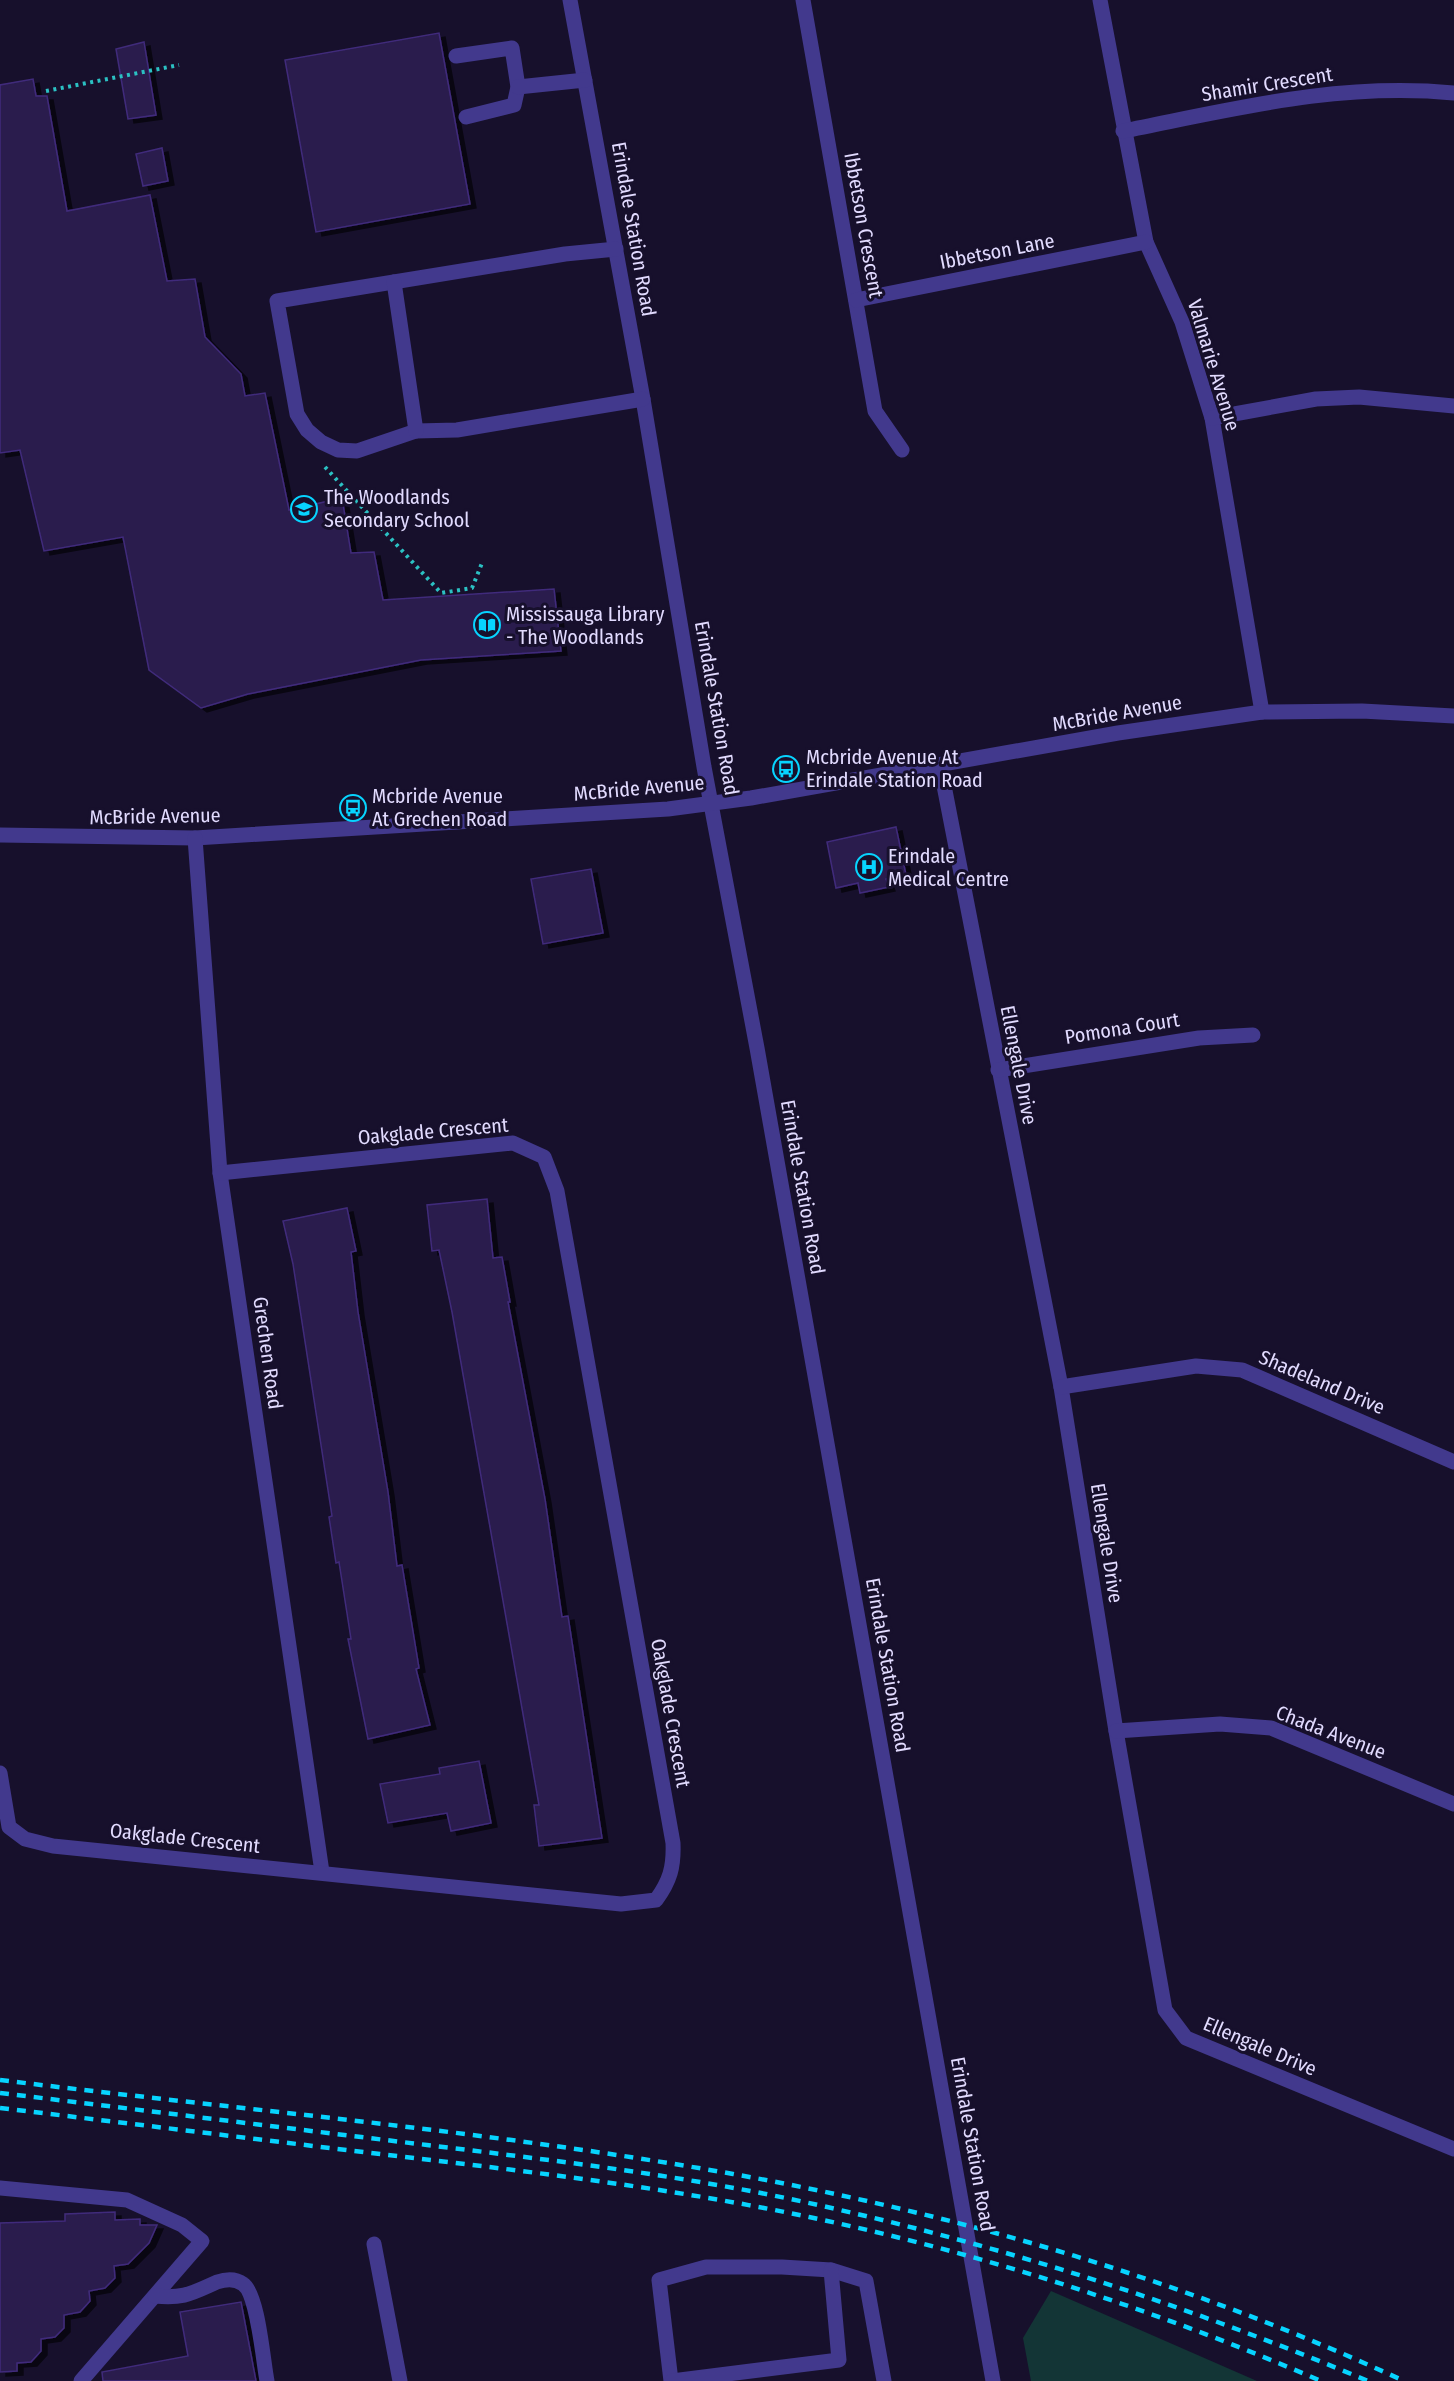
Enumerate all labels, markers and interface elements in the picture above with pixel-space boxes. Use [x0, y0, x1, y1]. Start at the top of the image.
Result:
street label: Shamir Crescent [1200, 62, 1335, 106]
street label: Erindale Station Road [607, 140, 661, 318]
street label: Ibbetson Crescent [839, 150, 889, 300]
street label: Ibbetson Lane [938, 228, 1056, 274]
street label: Valmarie Avenue [1183, 296, 1245, 434]
place label: The Woodlands Secondary School [324, 485, 470, 532]
school or university icon: The Woodlands Secondary School [289, 494, 319, 524]
place label: Mississauga Library - The Woodlands [506, 602, 664, 649]
library icon: Mississauga Library - The Woodlands [472, 610, 502, 640]
street label: Erindale Station Road [690, 619, 744, 797]
street label: McBride Avenue [1050, 690, 1184, 736]
place label: Mcbride Avenue At Erindale Station Road [806, 745, 983, 792]
bus stop icon: Mcbride Avenue At Erindale Station Road [771, 754, 801, 784]
street label: McBride Avenue [573, 770, 705, 806]
place label: Mcbride Avenue At Grechen Road [372, 784, 507, 831]
bus stop icon: Mcbride Avenue At Grechen Road [338, 793, 368, 823]
street label: McBride Avenue [89, 803, 221, 829]
place label: Erindale Medical Centre [888, 844, 1009, 891]
hospital icon: Erindale Medical Centre [854, 852, 884, 882]
street label: Ellengale Drive [996, 1003, 1042, 1127]
street label: Pomona Court [1063, 1007, 1181, 1049]
street label: Erindale Station Road [776, 1098, 830, 1276]
street label: Oakglade Crescent [357, 1112, 510, 1150]
street label: Grechen Road [248, 1295, 288, 1411]
street label: Shadeland Drive [1256, 1345, 1388, 1419]
street label: Ellengale Drive [1086, 1481, 1128, 1605]
street label: Erindale Station Road [861, 1576, 915, 1754]
street label: Oakglade Crescent [646, 1637, 696, 1790]
street label: Chada Avenue [1273, 1700, 1389, 1764]
street label: Oakglade Crescent [109, 1818, 262, 1858]
street label: Ellengale Drive [1200, 2011, 1320, 2081]
street label: Erindale Station Road [946, 2055, 1000, 2233]

